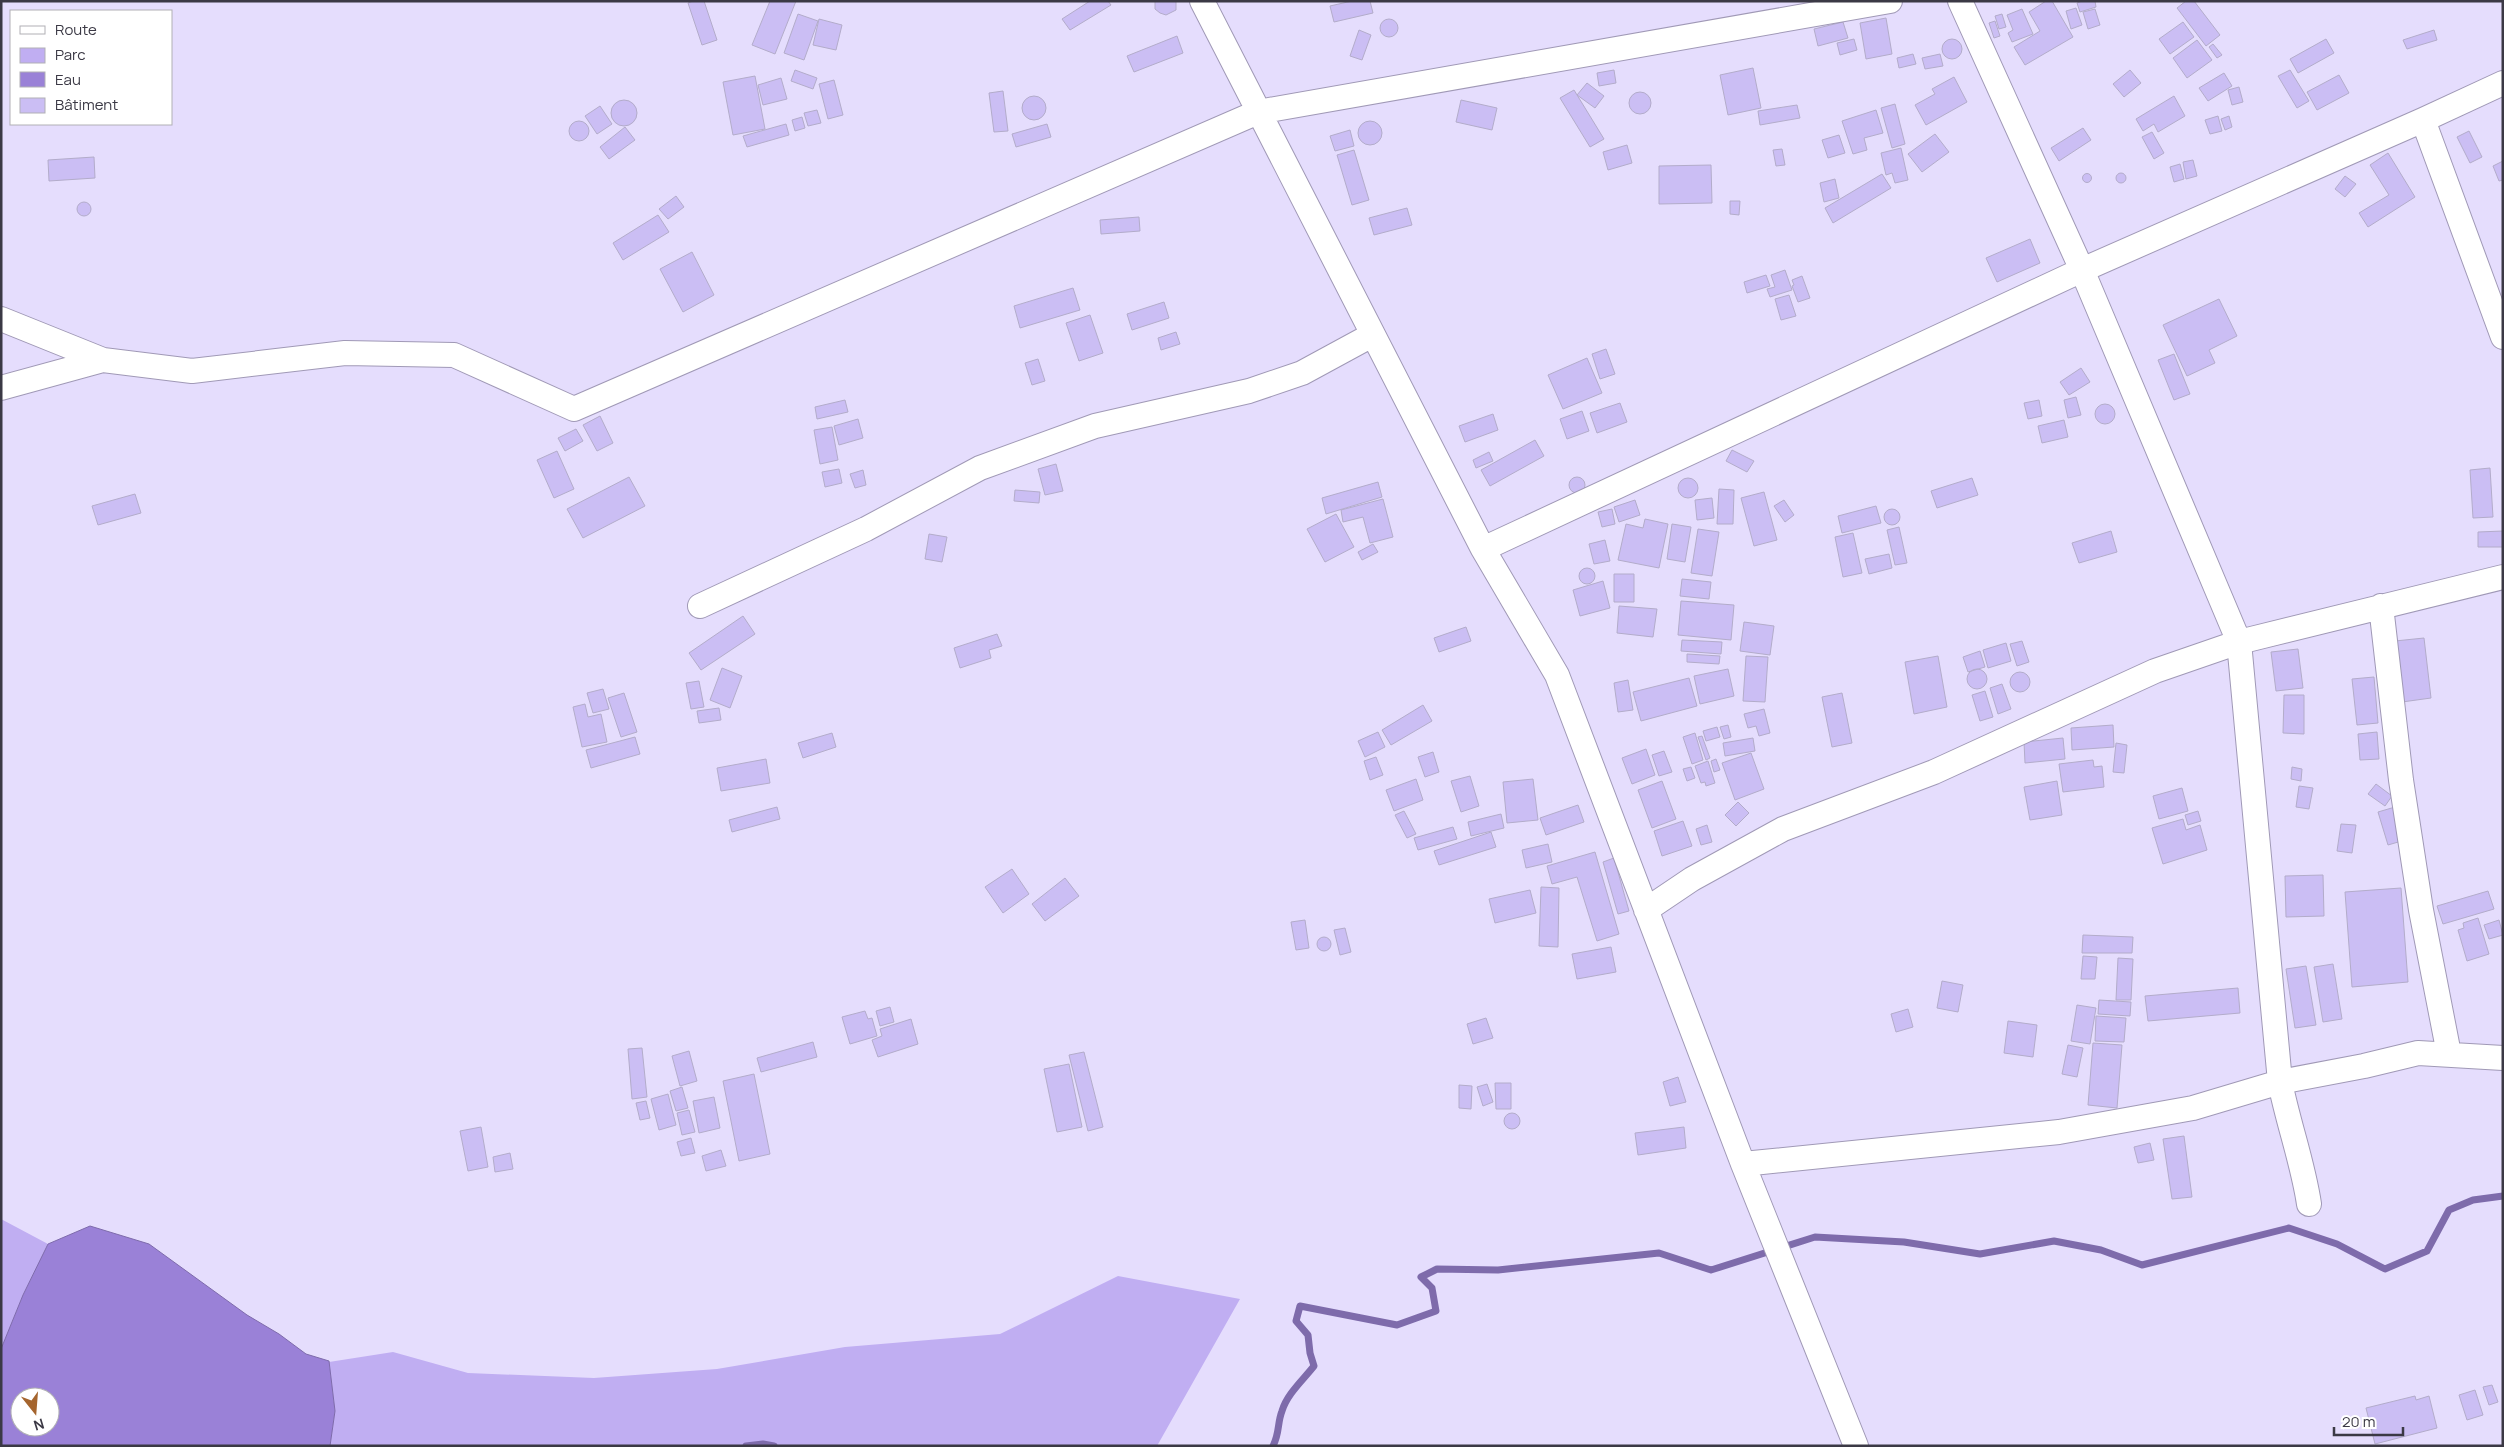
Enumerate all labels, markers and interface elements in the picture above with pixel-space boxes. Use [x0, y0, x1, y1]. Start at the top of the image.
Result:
legend [10, 10, 172, 125]
text: Route [55, 19, 97, 40]
text: Parc [55, 44, 86, 65]
text: Eau [55, 69, 81, 90]
text: Bâtiment [55, 94, 118, 115]
north arrow [10, 1387, 60, 1437]
scale bar [2334, 1404, 2403, 1436]
text: 20 m [2342, 1411, 2375, 1432]
text: N [31, 1414, 47, 1435]

